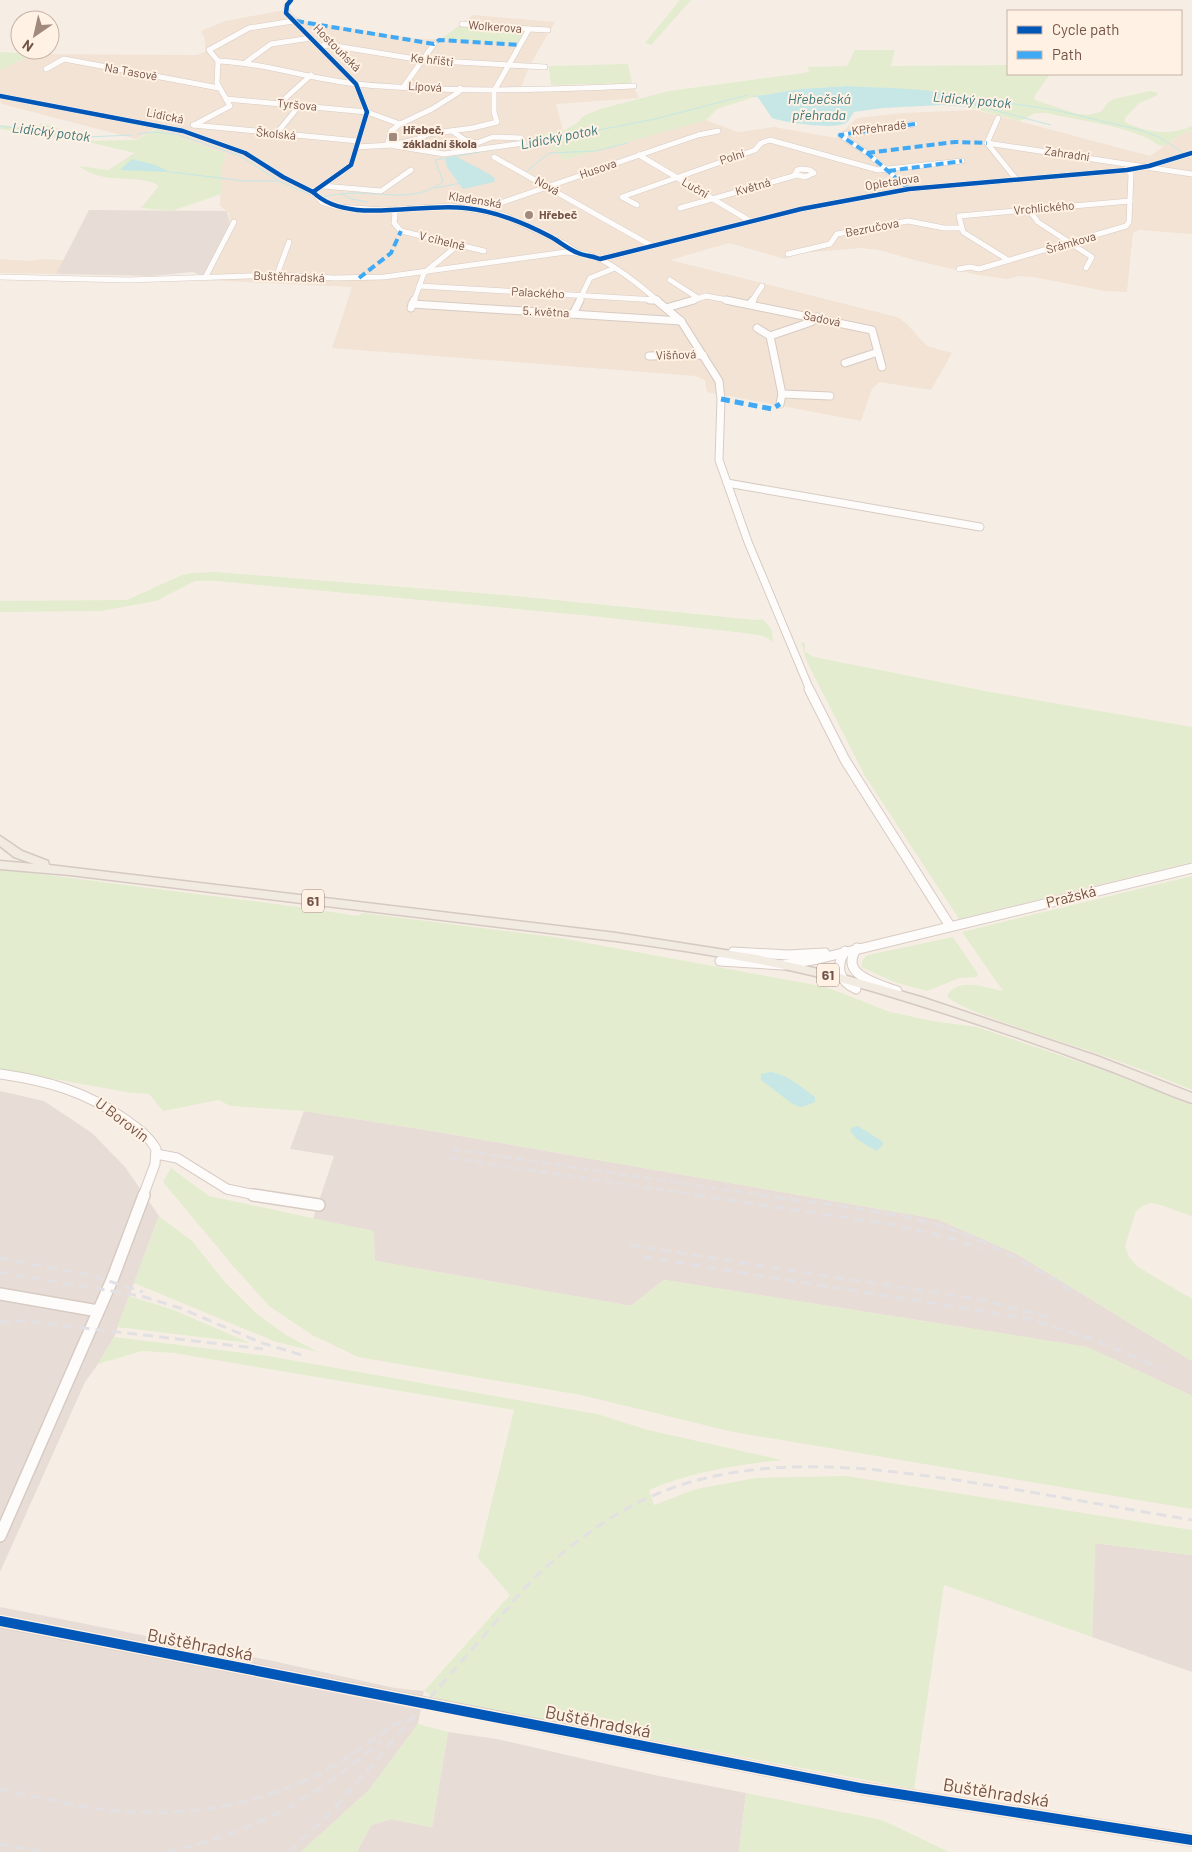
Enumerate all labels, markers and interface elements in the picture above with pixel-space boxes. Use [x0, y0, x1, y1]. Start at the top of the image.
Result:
north arrow [10, 10, 60, 60]
legend [1007, 10, 1182, 75]
street label: Wolkerova [468, 17, 522, 35]
text: Cycle path [1052, 20, 1119, 38]
street label: Hostouňská [311, 21, 364, 74]
text: N [19, 37, 36, 56]
text: Path [1052, 45, 1082, 63]
street label: Ke hřišti [410, 50, 454, 68]
street label: Na Tasově [104, 59, 159, 83]
street label: Lípová [408, 78, 442, 94]
water label: Lidický potok [932, 88, 1012, 111]
water label: Hřebečská přehrada [788, 90, 850, 123]
street label: Tyršova [277, 95, 318, 113]
street label: Lidická [145, 104, 185, 126]
street label: KPřehradě [851, 117, 907, 137]
water label: Lidický potok [11, 118, 91, 145]
water label: Lidický potok [519, 121, 599, 152]
place label: Hřebeč, základní škola [403, 122, 477, 150]
street label: Školská [256, 124, 297, 142]
marker: Hřebeč, základní škola [387, 131, 399, 143]
street label: Zahradní [1044, 143, 1091, 163]
street label: Polní [718, 145, 746, 167]
street label: Husova [577, 155, 618, 181]
street label: Opletalova [864, 170, 920, 192]
street label: Nová [533, 173, 562, 198]
street label: Luční [680, 174, 712, 201]
street label: Květná [734, 174, 772, 198]
street label: Kladenská [448, 188, 503, 210]
street label: Vrchlického [1013, 197, 1075, 217]
place label: Hřebeč [539, 207, 578, 221]
marker: Hřebeč [523, 209, 535, 221]
street label: Bezručova [844, 215, 900, 239]
street label: V cihelně [418, 228, 467, 253]
street label: Šrámkova [1044, 228, 1097, 256]
street label: Buštěhradská [253, 268, 325, 284]
street label: Palackého [511, 284, 565, 300]
street label: 5. května [522, 303, 570, 319]
street label: Sadová [802, 307, 842, 329]
street label: Višňová [656, 346, 696, 362]
street label: Pražská [1044, 881, 1098, 911]
road number: 61 [302, 889, 324, 912]
road number: 61 [817, 964, 839, 986]
street label: U Borovin [92, 1093, 153, 1145]
street label: Buštěhradská [145, 1623, 255, 1665]
street label: Buštěhradská [543, 1700, 653, 1742]
street label: Buštěhradská [941, 1773, 1051, 1811]

